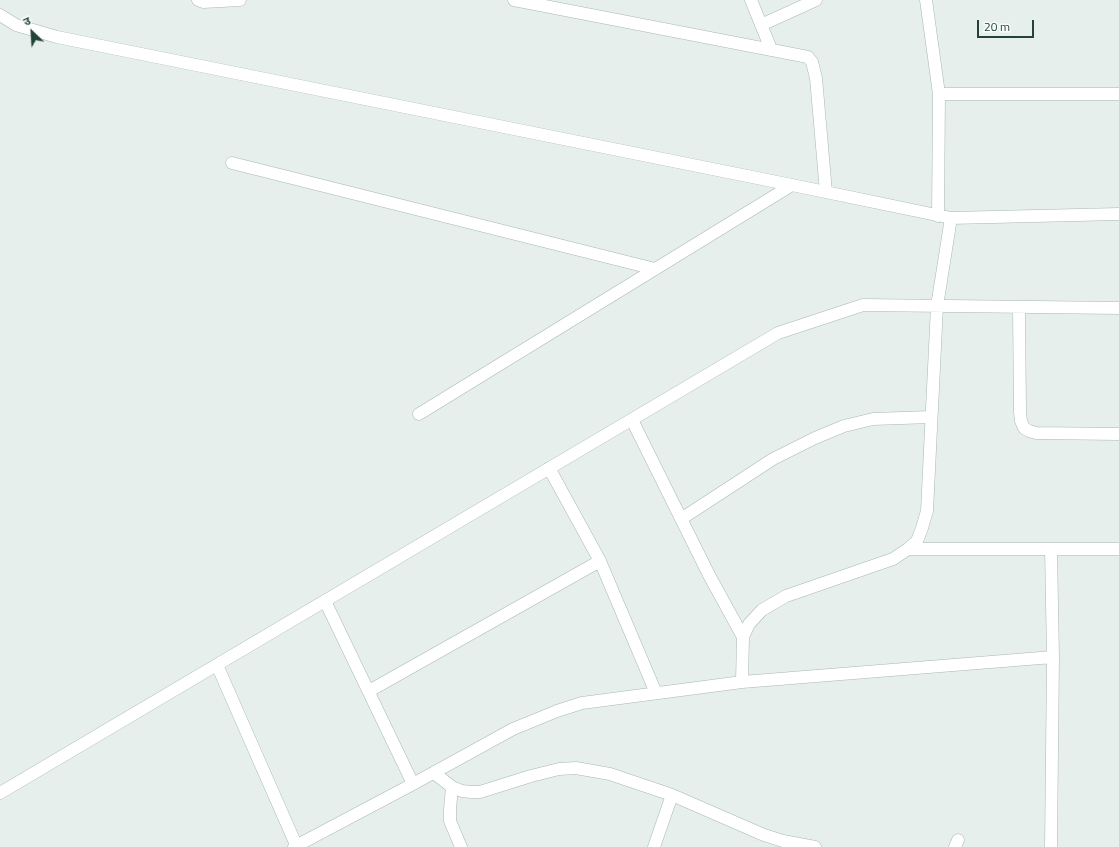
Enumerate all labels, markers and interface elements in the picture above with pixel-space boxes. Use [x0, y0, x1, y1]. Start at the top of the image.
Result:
north arrow [12, 12, 52, 52]
scale bar [979, 12, 1036, 38]
text: उ [21, 13, 33, 30]
text: 20 m [984, 17, 1010, 36]

